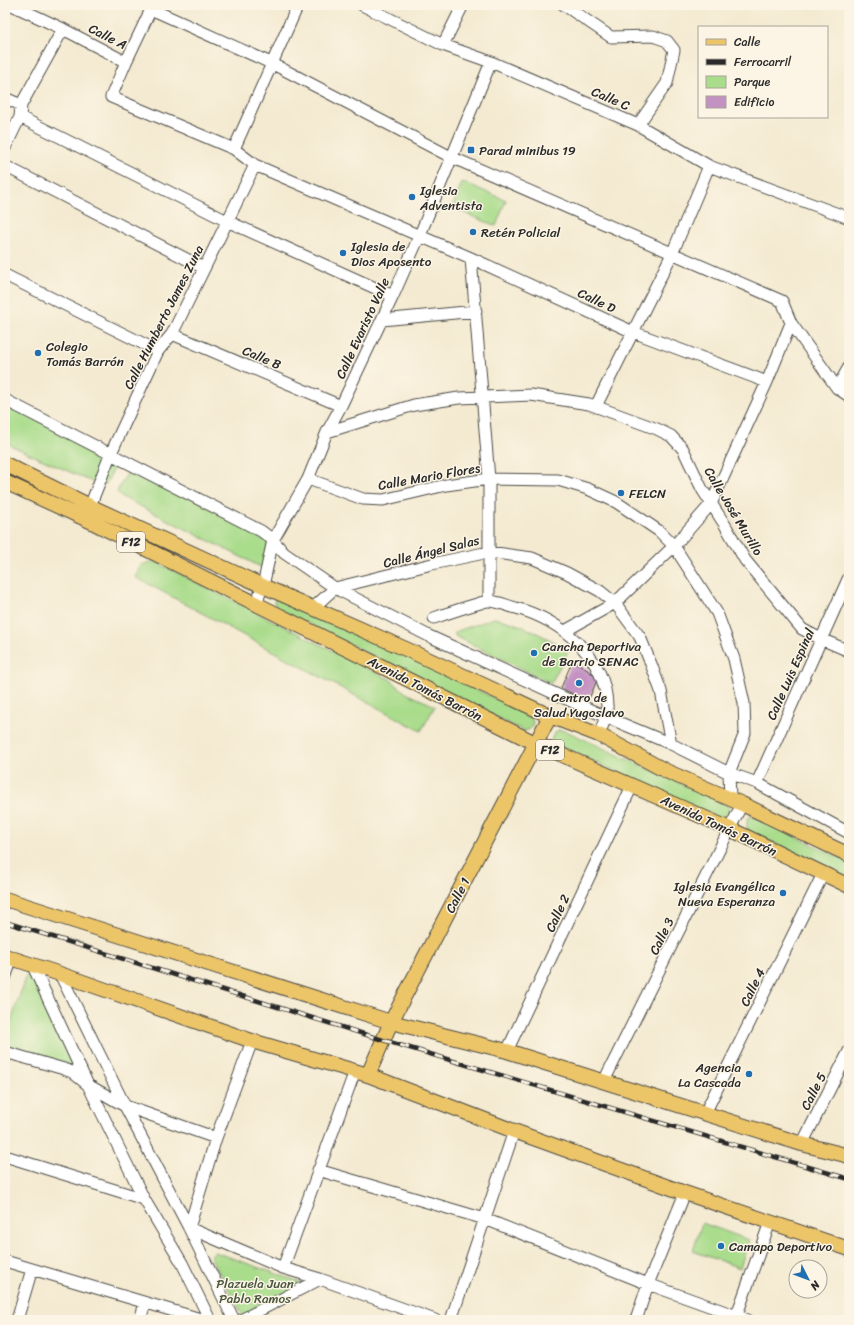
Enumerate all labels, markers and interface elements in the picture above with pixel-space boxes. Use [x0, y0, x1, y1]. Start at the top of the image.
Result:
street label: Calle A [84, 17, 131, 56]
legend [698, 26, 828, 118]
text: Calle [734, 31, 761, 53]
text: Ferrocarril [734, 51, 792, 73]
text: Parque [734, 71, 771, 93]
street label: Calle C [588, 80, 634, 117]
text: Edificio [734, 91, 774, 113]
place label: Parad minibus 19 [479, 139, 576, 162]
marker: Parad minibus 19 [466, 145, 476, 155]
place label: Iglesia Adventista [419, 179, 483, 217]
marker: Iglesia Adventista [407, 192, 417, 202]
place label: Retén Policial [481, 221, 560, 244]
marker: Retén Policial [468, 227, 478, 237]
place label: Iglesia de Dios Aposento [350, 235, 432, 273]
street label: Calle Humberto James Zuna [117, 241, 210, 393]
marker: Iglesia de Dios Aposento [338, 248, 348, 258]
street label: Calle Evaristo Valle [329, 273, 396, 383]
street label: Calle D [574, 282, 620, 319]
place label: Colegio Tomás Barrón [46, 335, 124, 373]
street label: Calle B [239, 339, 285, 376]
marker: Colegio Tomás Barrón [33, 348, 43, 358]
street label: Calle Mario Flores [376, 456, 483, 497]
street label: Calle José Murillo [698, 462, 770, 561]
place label: FELCN [629, 482, 666, 505]
marker: FELCN [616, 488, 626, 498]
street label: Calle Ángel Salas [381, 528, 483, 575]
road number: F12 [117, 532, 145, 552]
street label: Calle Luis Espinal [760, 624, 821, 724]
place label: Cancha Deportiva de Barrio SENAC [542, 635, 642, 673]
marker: Cancha Deportiva de Barrio SENAC [529, 648, 539, 658]
street label: Avenida Tomás Barrón [362, 649, 486, 727]
marker: Centro de Salud Yugoslavo [574, 678, 584, 688]
place label: Centro de Salud Yugoslavo [534, 686, 625, 724]
road number: F12 [536, 740, 564, 760]
street label: Avenida Tomás Barrón [656, 788, 781, 863]
street label: Calle 1 [439, 873, 476, 917]
place label: Iglesia Evangélica Nueva Esperanza [673, 875, 775, 913]
marker: Iglesia Evangélica Nueva Esperanza [778, 888, 788, 898]
street label: Calle 2 [539, 890, 576, 936]
street label: Calle 3 [643, 914, 680, 959]
street label: Calle 4 [733, 964, 772, 1010]
place label: Agencia La Cascada [678, 1056, 741, 1094]
street label: Calle 5 [794, 1068, 833, 1114]
marker: Agencia La Cascada [744, 1069, 754, 1079]
place label: Camapo Deportivo [729, 1235, 832, 1258]
marker: Camapo Deportivo [716, 1241, 726, 1251]
north arrow [788, 1259, 828, 1299]
park label: Plazuela Juan Pablo Ramos [216, 1272, 294, 1310]
text: N [805, 1275, 825, 1295]

